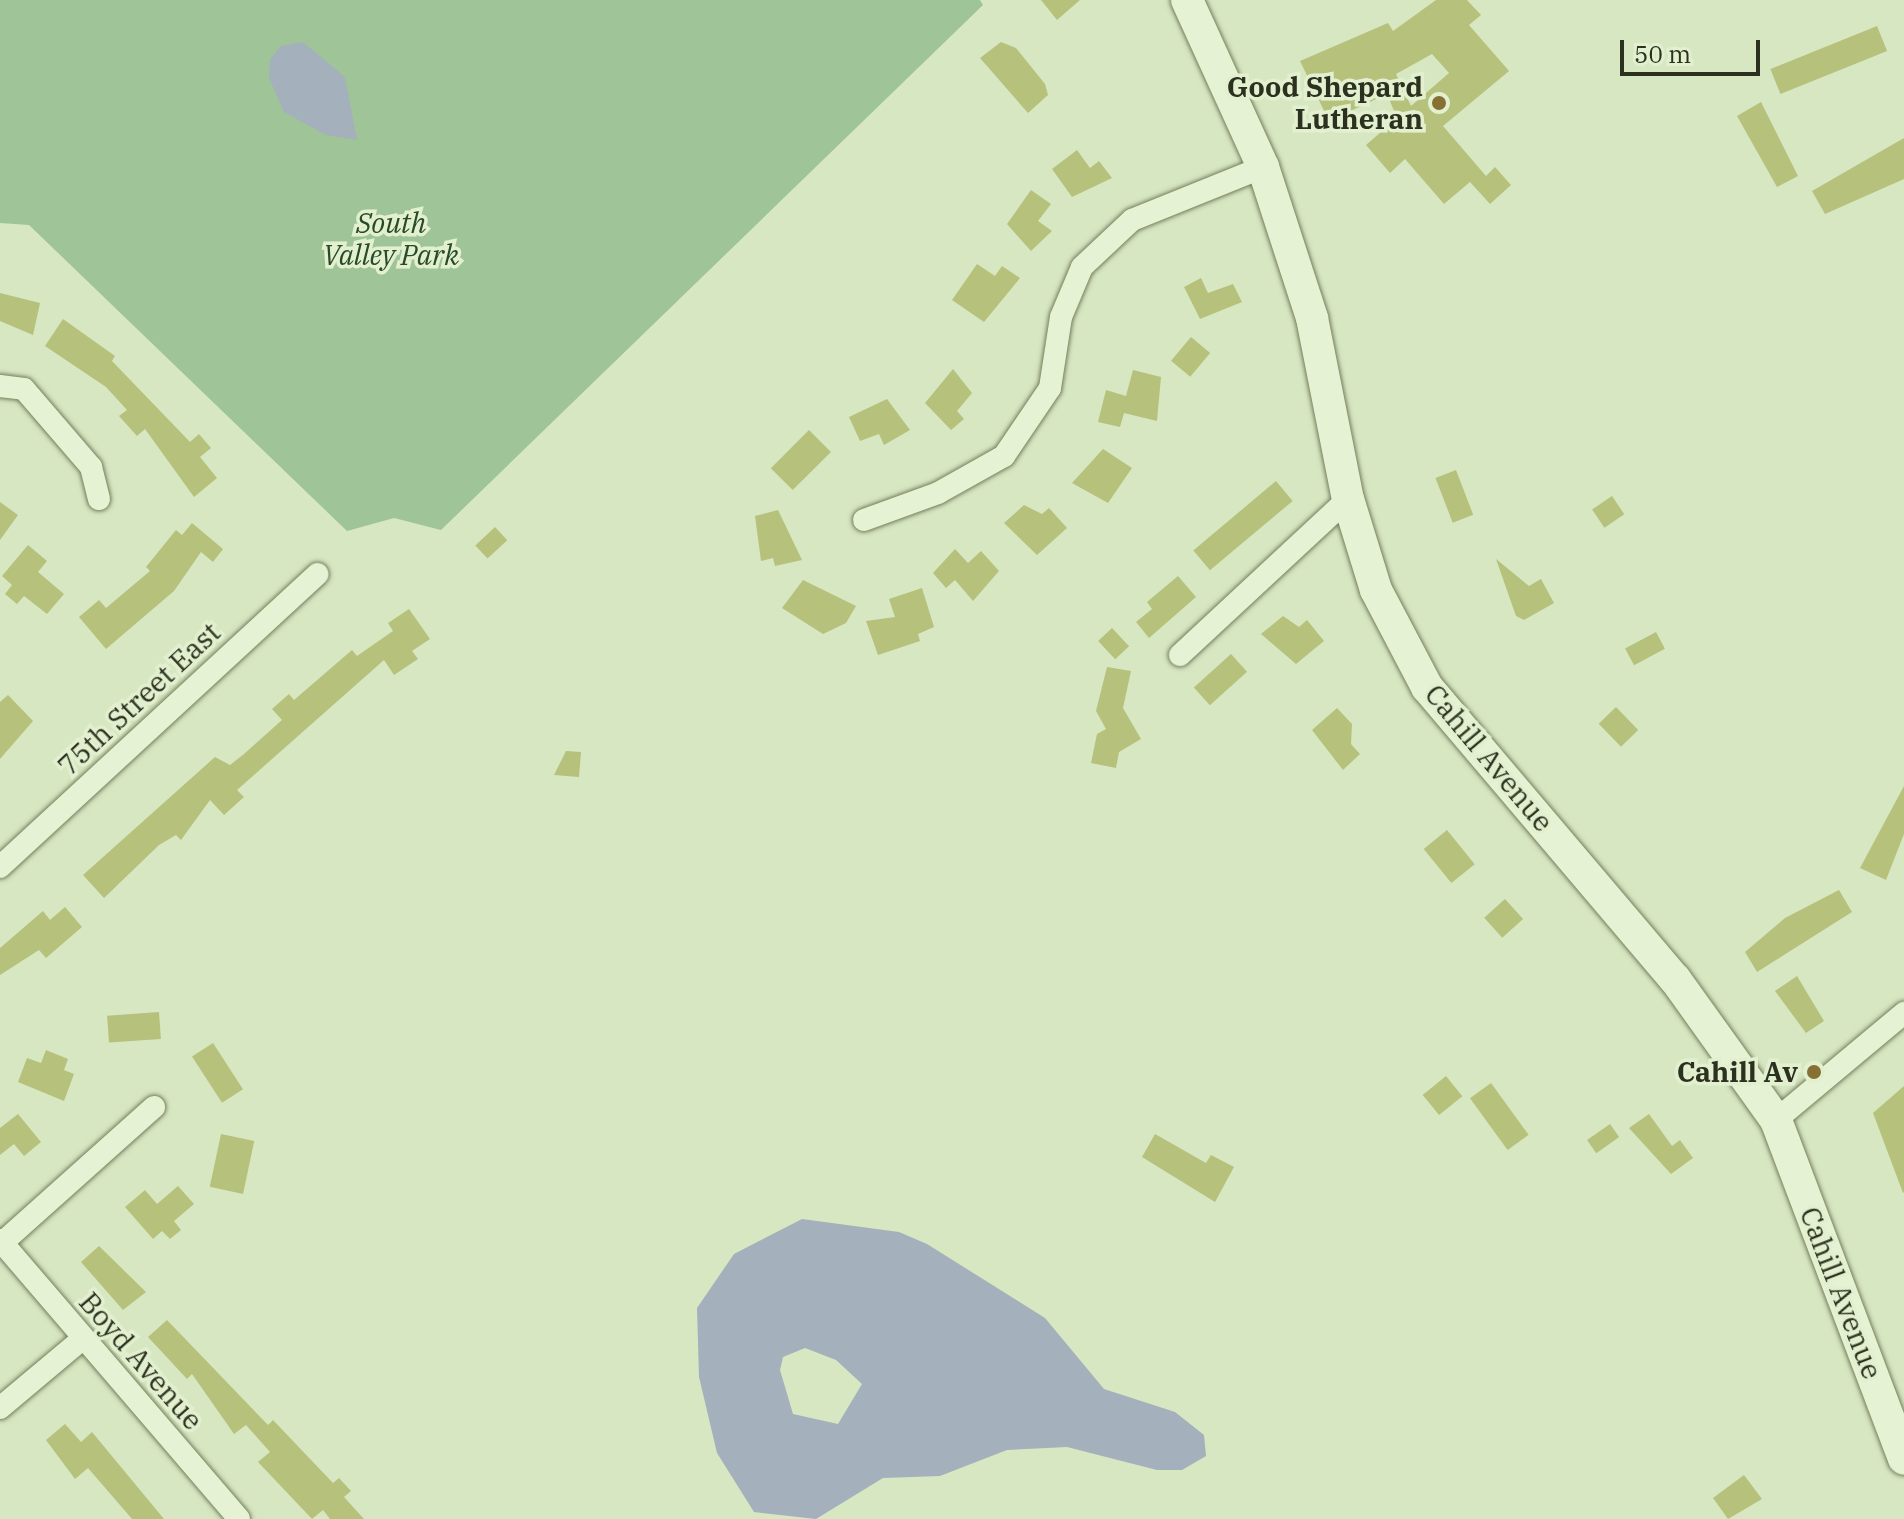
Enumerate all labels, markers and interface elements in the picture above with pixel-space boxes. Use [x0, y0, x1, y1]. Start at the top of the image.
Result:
scale bar [1624, 24, 1764, 74]
text: 50 m [1634, 38, 1691, 70]
place label: Good Shepard Lutheran [1227, 70, 1423, 136]
marker: Good Shepard Lutheran [1430, 94, 1448, 112]
park label: South Valley Park [323, 206, 459, 272]
street label: 75th Street East [51, 615, 227, 783]
street label: Cahill Avenue [1418, 678, 1560, 838]
place label: Cahill Av [1677, 1055, 1798, 1089]
marker: Cahill Av [1805, 1063, 1823, 1081]
street label: Cahill Avenue [1793, 1202, 1889, 1384]
street label: Boyd Avenue [72, 1285, 210, 1437]

